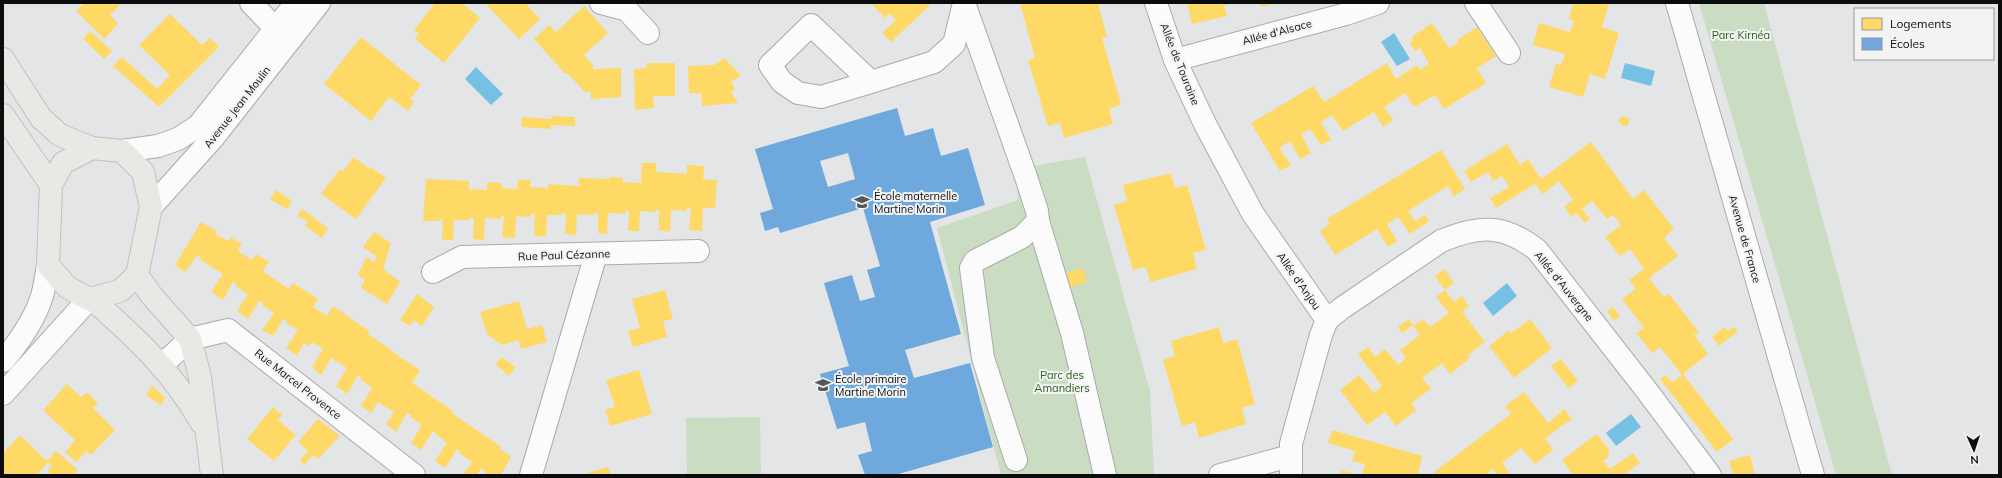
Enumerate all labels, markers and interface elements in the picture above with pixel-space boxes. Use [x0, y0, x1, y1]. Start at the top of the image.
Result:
legend [1854, 8, 1994, 60]
street label: Allée d'Alsace [1241, 16, 1313, 48]
text: Logements [1890, 16, 1951, 31]
street label: Allée de Touraine [1157, 21, 1203, 107]
park label: Parc Kirnéa [1712, 28, 1770, 42]
text: Écoles [1890, 36, 1925, 51]
street label: Avenue Jean Moulin [201, 63, 273, 151]
place label: École maternelle Martine Morin [874, 189, 957, 216]
school or university icon: École maternelle Martine Morin [853, 193, 871, 211]
street label: Avenue de France [1726, 193, 1764, 285]
street label: Rue Paul Cézanne [518, 246, 610, 264]
street label: Allée d'Auvergne [1531, 248, 1597, 324]
street label: Allée d'Anjou [1274, 250, 1324, 312]
street label: Rue Marcel Provence [252, 346, 344, 422]
park label: Parc des Amandiers [1034, 368, 1090, 395]
place label: École primaire Martine Morin [835, 372, 907, 399]
school or university icon: École primaire Martine Morin [814, 376, 832, 394]
north arrow [1954, 430, 1994, 470]
text: N [1970, 453, 1979, 467]

